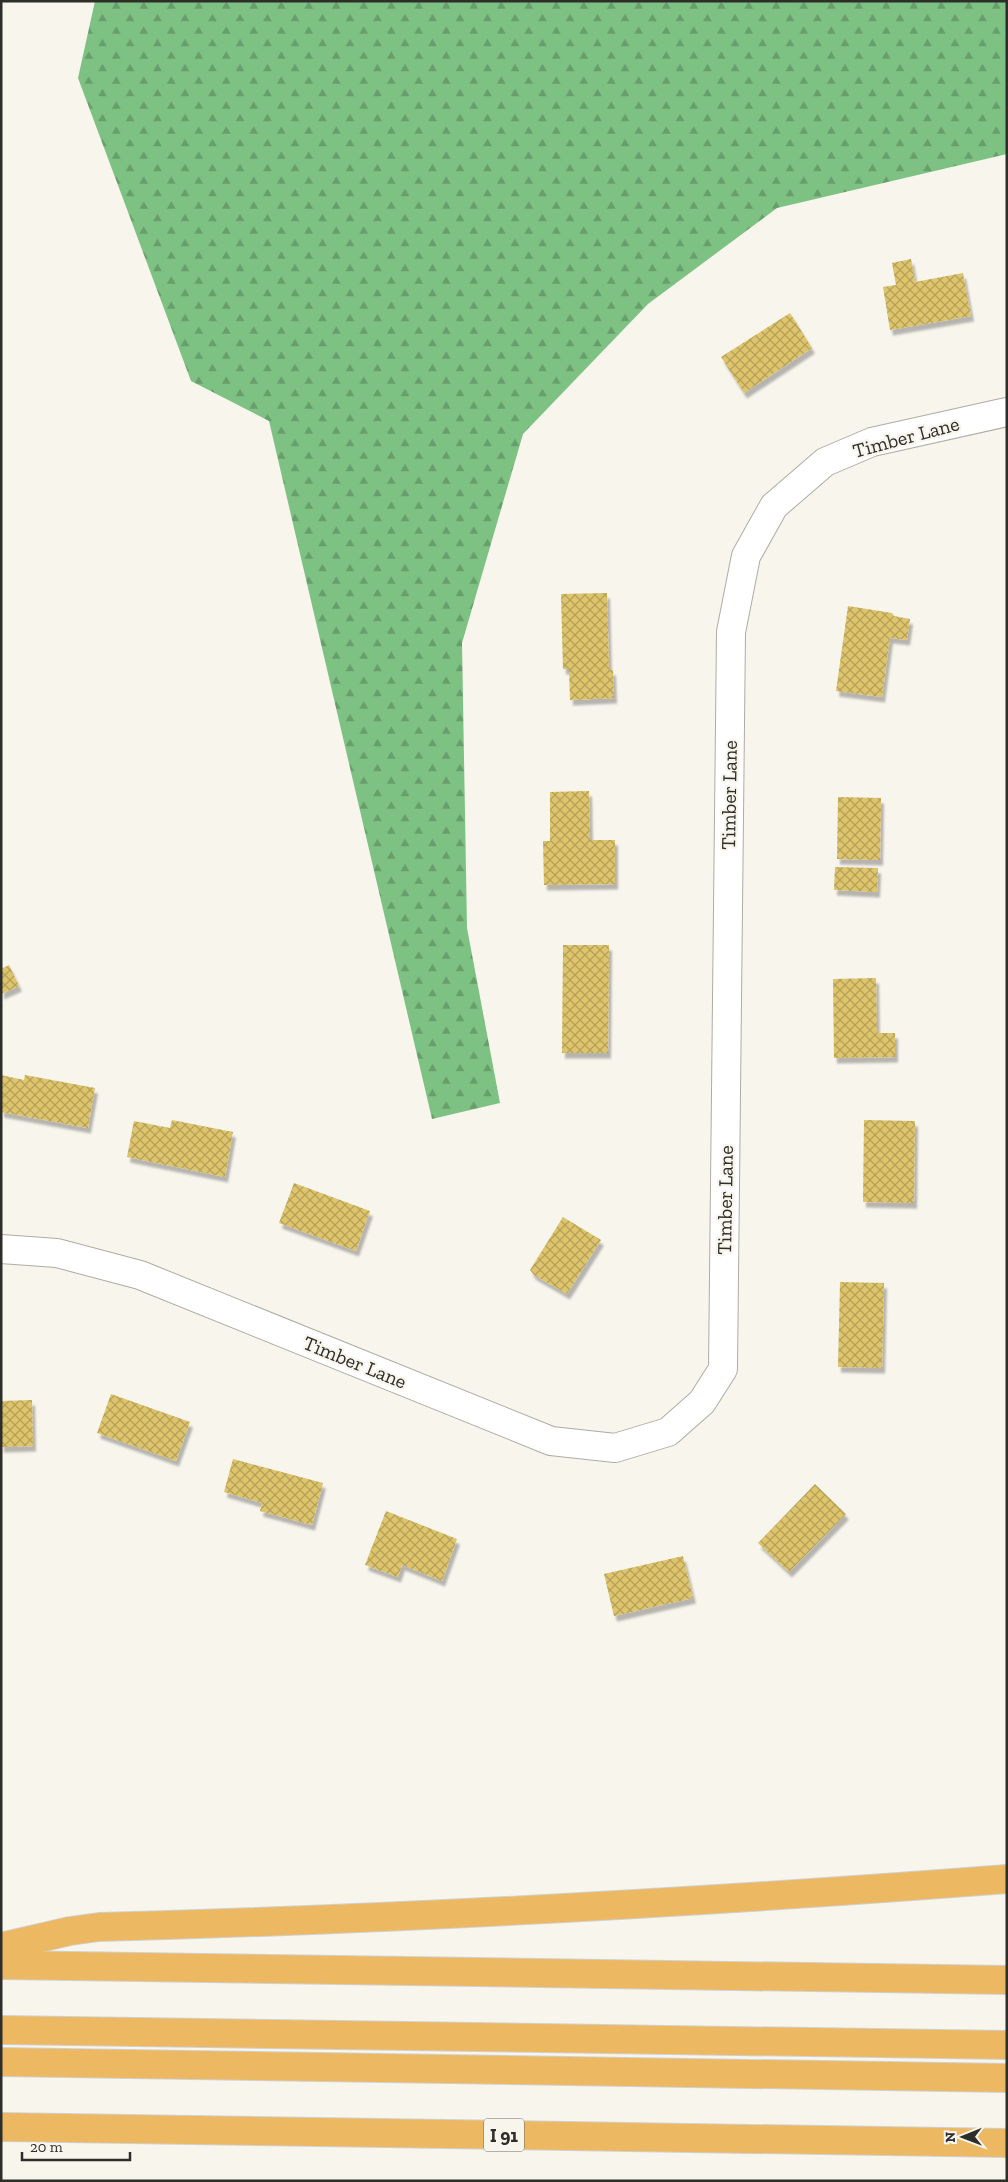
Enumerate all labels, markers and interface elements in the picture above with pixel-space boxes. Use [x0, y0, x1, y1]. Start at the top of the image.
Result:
street label: Timber Lane [850, 411, 962, 463]
street label: Timber Lane [716, 740, 742, 850]
street label: Timber Lane [712, 1145, 738, 1255]
street label: Timber Lane [300, 1330, 410, 1394]
north arrow [938, 2112, 988, 2162]
road number: I 91 [484, 2118, 524, 2152]
scale bar [22, 2130, 130, 2162]
text: N [942, 2131, 959, 2143]
text: 20 m [30, 2138, 63, 2156]

